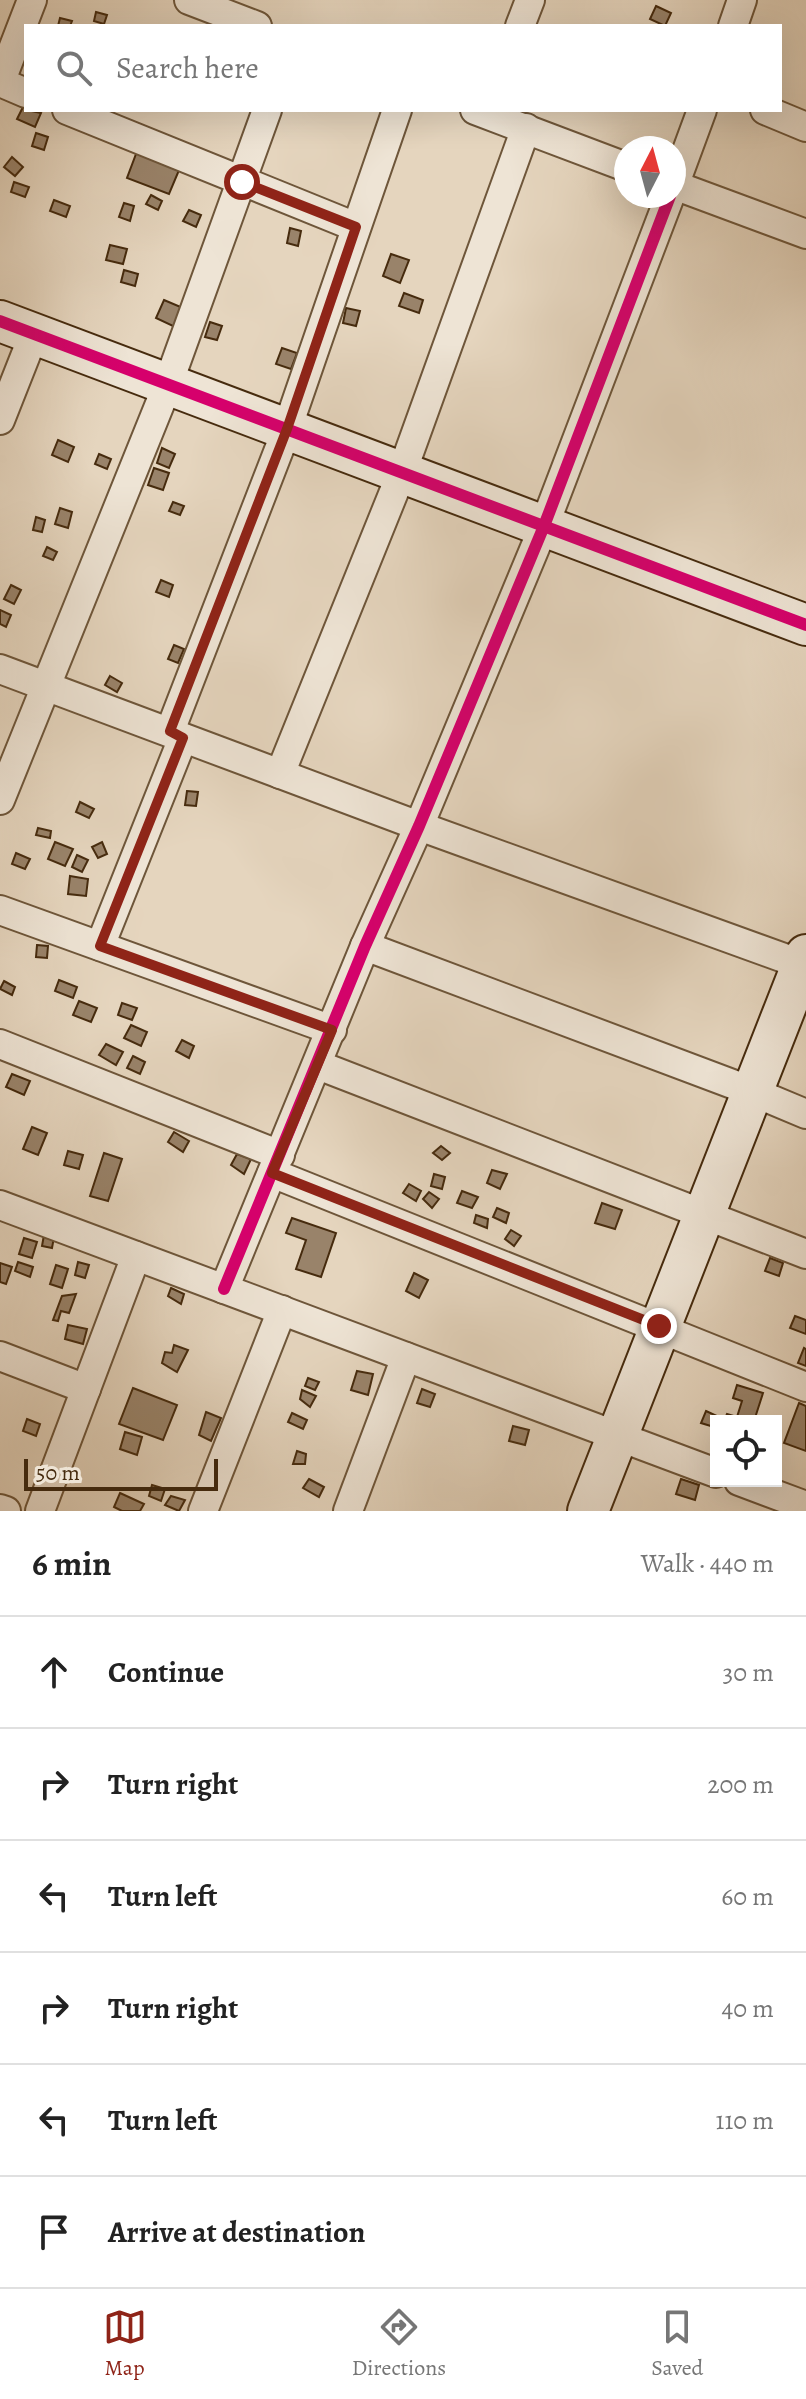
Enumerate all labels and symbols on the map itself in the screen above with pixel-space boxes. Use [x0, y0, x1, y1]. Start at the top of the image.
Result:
north arrow [614, 136, 686, 208]
route start [224, 164, 260, 200]
route end [641, 1308, 677, 1344]
scale bar [24, 1455, 218, 1491]

